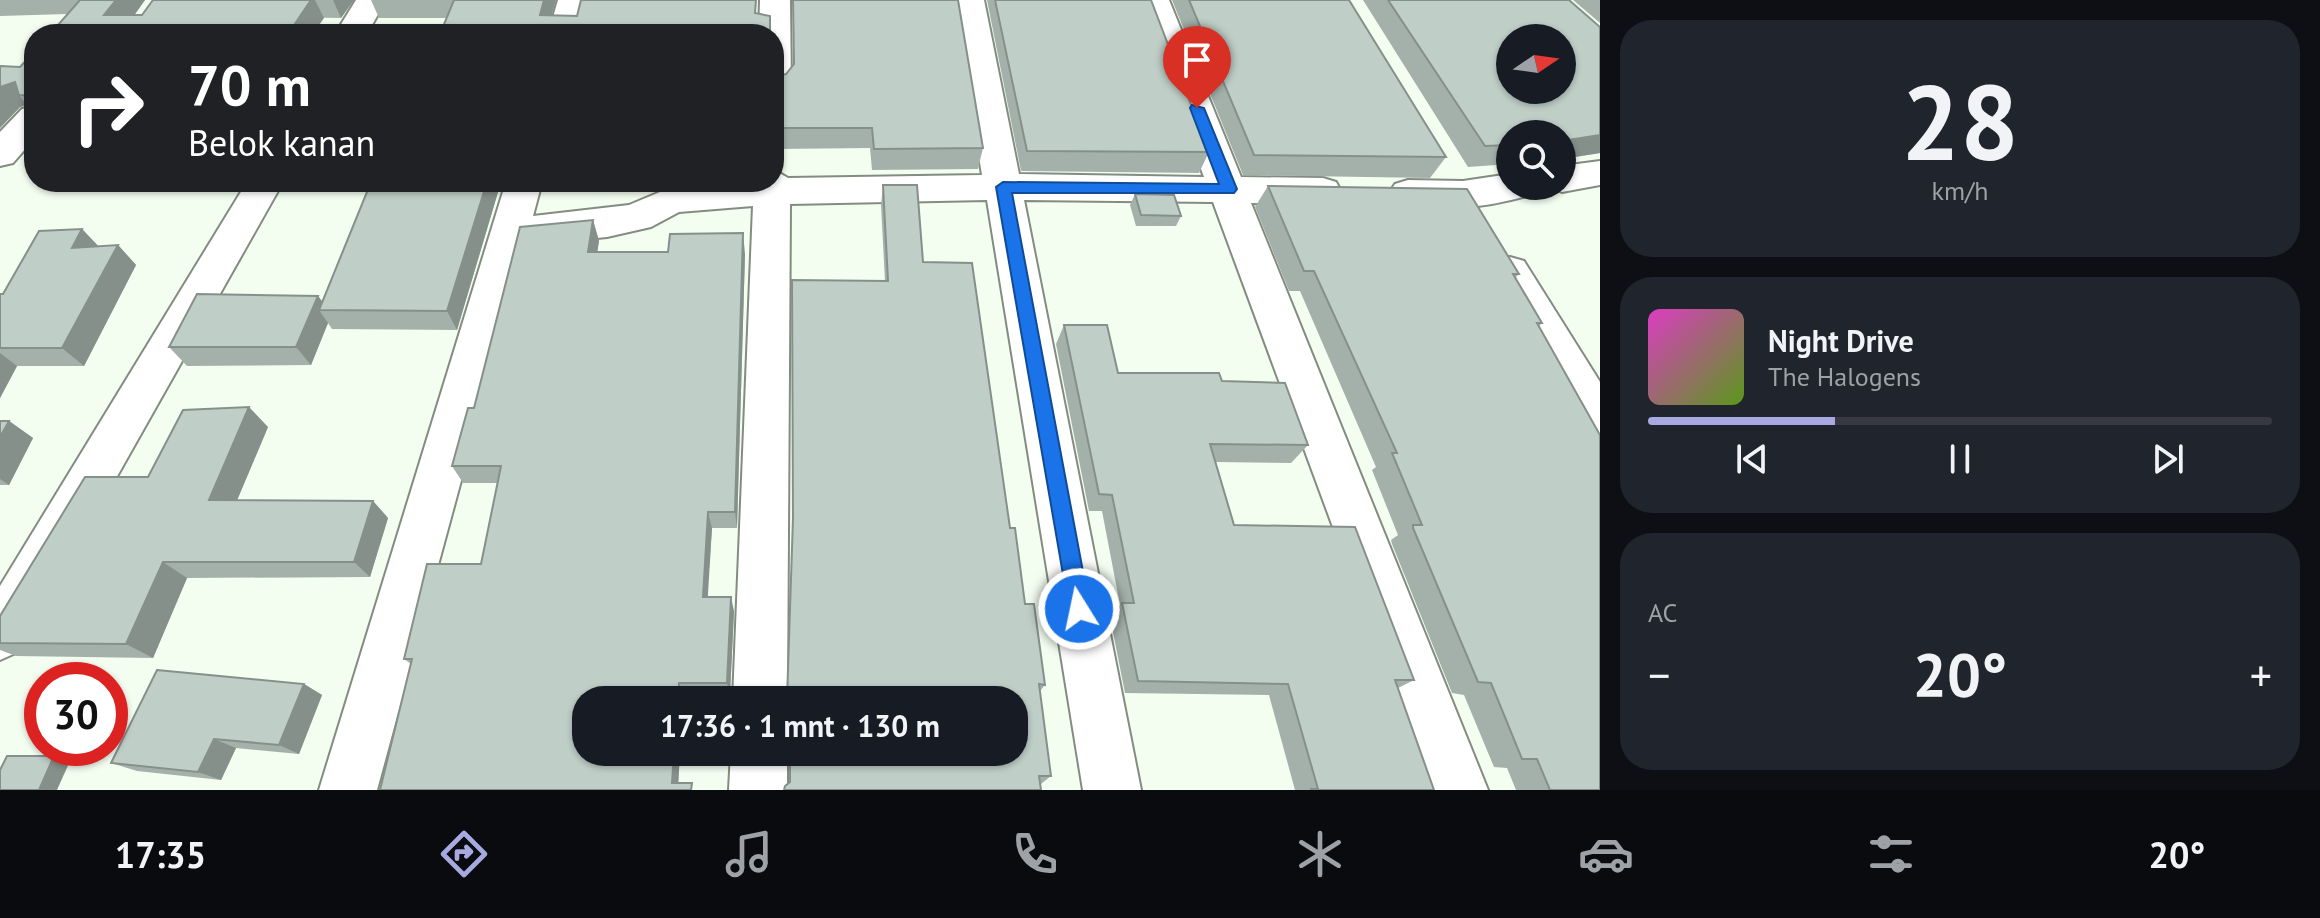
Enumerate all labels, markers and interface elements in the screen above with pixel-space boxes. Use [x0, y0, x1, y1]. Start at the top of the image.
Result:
north arrow [1496, 24, 1576, 104]
map controls [1496, 24, 1576, 200]
pin [1163, 26, 1231, 108]
icon: arrive [1175, 38, 1219, 82]
text: 70 m [188, 49, 311, 121]
text: 28 [1901, 54, 2019, 189]
icon: right [56, 56, 160, 160]
text: Belok kanan [188, 119, 375, 166]
button: search [1496, 120, 1576, 200]
text: km/h [1932, 174, 1989, 207]
text: Night Drive [1768, 321, 1914, 360]
text: The Halogens [1768, 360, 1921, 393]
icon: previous [1730, 437, 1774, 481]
icon: pause [1938, 437, 1982, 481]
icon: next [2146, 437, 2190, 481]
position arrow [1037, 567, 1121, 651]
text: AC [1648, 596, 1677, 629]
text: 20° [1913, 635, 2007, 713]
text: − [1648, 646, 1670, 703]
text: + [2250, 646, 2272, 703]
speed limit sign: 30 [24, 662, 128, 766]
text: 17:36 · 1 mnt · 130 m [660, 706, 940, 745]
icon: directions [436, 826, 492, 882]
icon: music [721, 826, 777, 882]
icon: phone [1007, 826, 1063, 882]
icon: climate [1292, 826, 1348, 882]
icon: car [1578, 826, 1634, 882]
icon: filters [1863, 826, 1919, 882]
text: 17:35 [115, 831, 206, 878]
text: 20° [2149, 831, 2205, 878]

